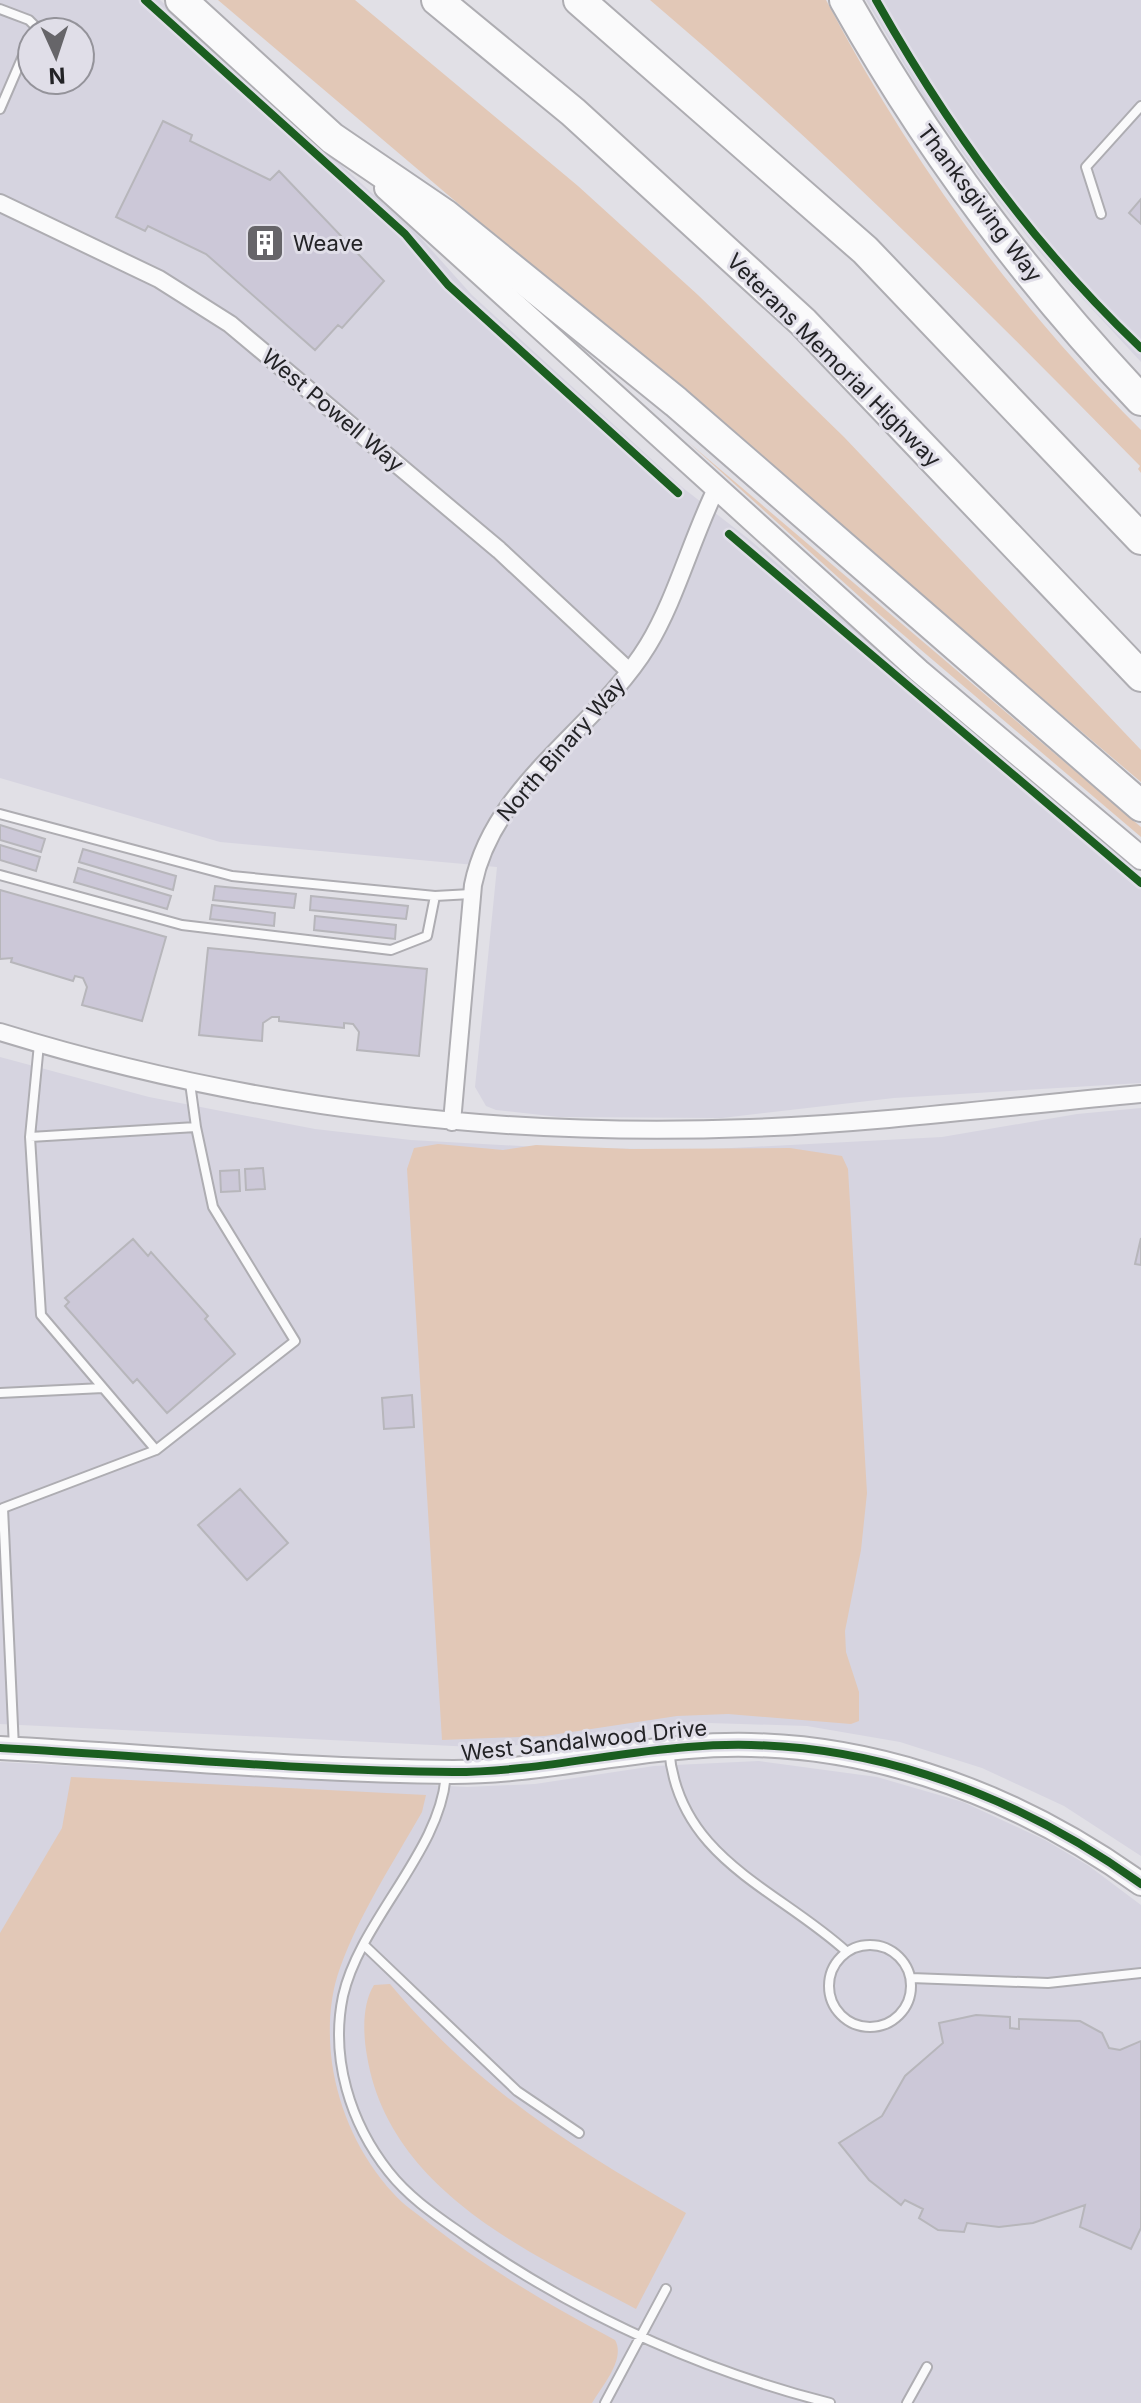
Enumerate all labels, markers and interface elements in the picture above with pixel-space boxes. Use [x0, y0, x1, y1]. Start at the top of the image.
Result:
north arrow [16, 16, 96, 96]
text: N [48, 63, 66, 89]
street label: Thanksgiving Way [912, 119, 1048, 287]
building icon: Weave [244, 222, 286, 264]
place label: Weave [293, 230, 363, 256]
street label: Veterans Memorial Highway [722, 248, 946, 472]
street label: West Powell Way [257, 343, 409, 477]
street label: North Binary Way [491, 672, 631, 826]
street label: West Sandalwood Drive [460, 1714, 708, 1766]

